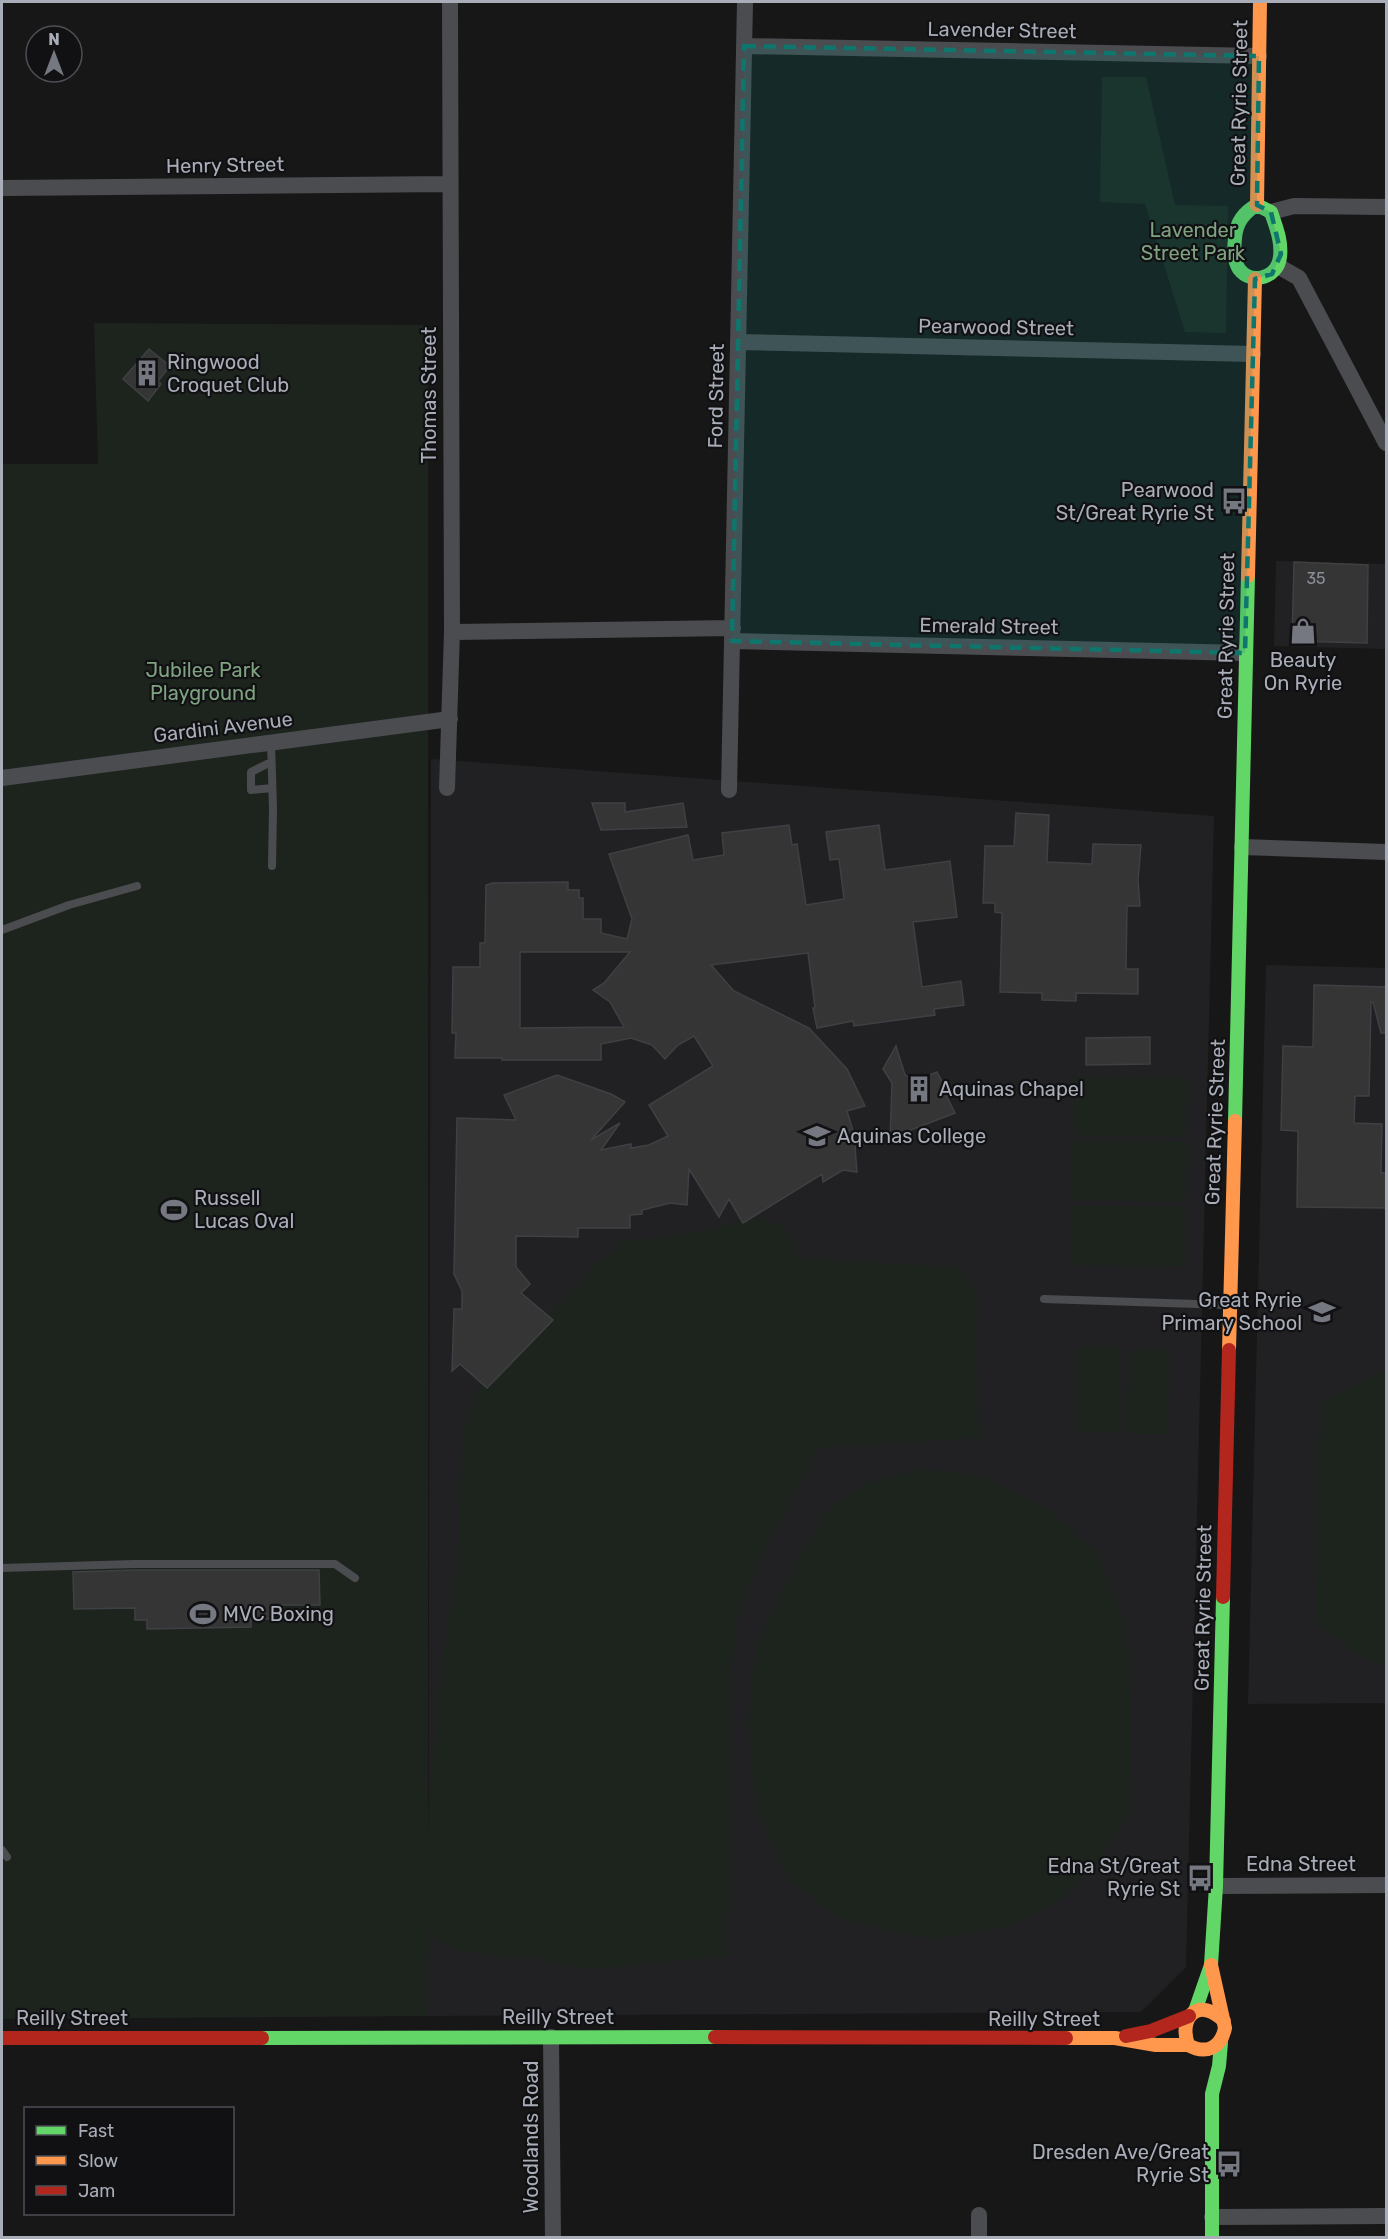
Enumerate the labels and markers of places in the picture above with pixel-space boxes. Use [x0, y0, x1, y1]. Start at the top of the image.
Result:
place label: Ringwood Croquet Club [167, 350, 289, 397]
building icon: Ringwood Croquet Club [132, 358, 162, 388]
place label: Pearwood St/Great Ryrie St [1056, 478, 1214, 525]
bus stop icon: Pearwood St/Great Ryrie St [1219, 486, 1249, 516]
shop icon: Beauty On Ryrie [1288, 616, 1318, 646]
place label: Beauty On Ryrie [1264, 648, 1342, 695]
building icon: Aquinas Chapel [904, 1074, 934, 1104]
place label: Aquinas Chapel [939, 1077, 1084, 1101]
school or university icon: Aquinas College [802, 1121, 832, 1151]
place label: Aquinas College [837, 1124, 986, 1148]
place label: Russell Lucas Oval [194, 1186, 294, 1233]
sports icon: Russell Lucas Oval [159, 1195, 189, 1225]
place label: Great Ryrie Primary School [1161, 1288, 1302, 1335]
school or university icon: Great Ryrie Primary School [1307, 1297, 1337, 1327]
sports icon: MVC Boxing [188, 1599, 218, 1629]
place label: MVC Boxing [223, 1602, 334, 1626]
place label: Edna St/Great Ryrie St [1048, 1854, 1180, 1901]
bus stop icon: Edna St/Great Ryrie St [1185, 1863, 1215, 1893]
place label: Dresden Ave/Great Ryrie St [1032, 2140, 1209, 2187]
bus stop icon: Dresden Ave/Great Ryrie St [1214, 2149, 1244, 2179]

